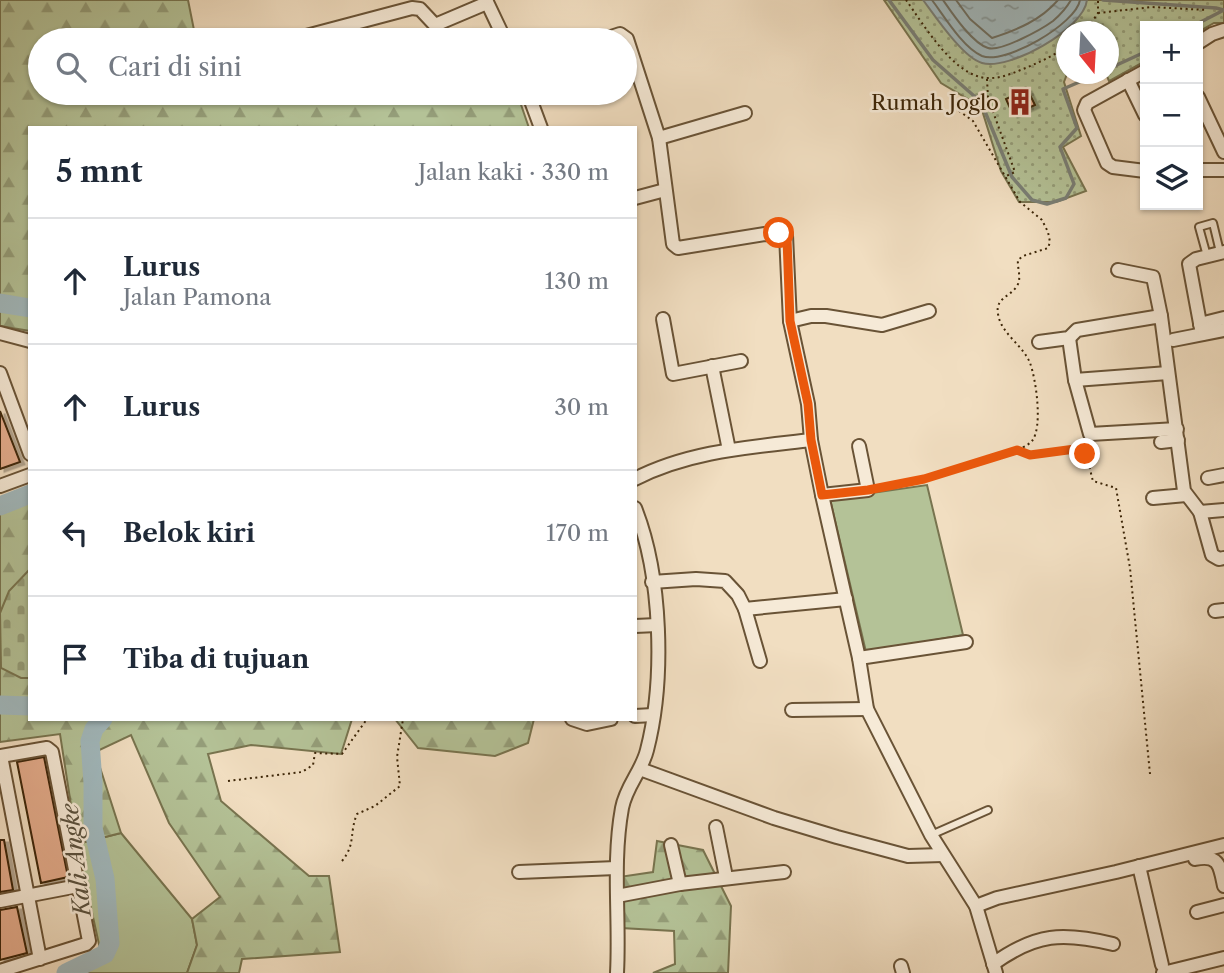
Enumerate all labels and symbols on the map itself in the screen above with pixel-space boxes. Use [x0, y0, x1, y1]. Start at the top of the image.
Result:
north arrow [1056, 21, 1119, 84]
building icon: Rumah Joglo [1005, 87, 1035, 117]
place label: Rumah Joglo [871, 90, 999, 115]
route start [763, 217, 794, 248]
route end [1069, 438, 1100, 469]
water label: Kali Angke [55, 801, 97, 920]

